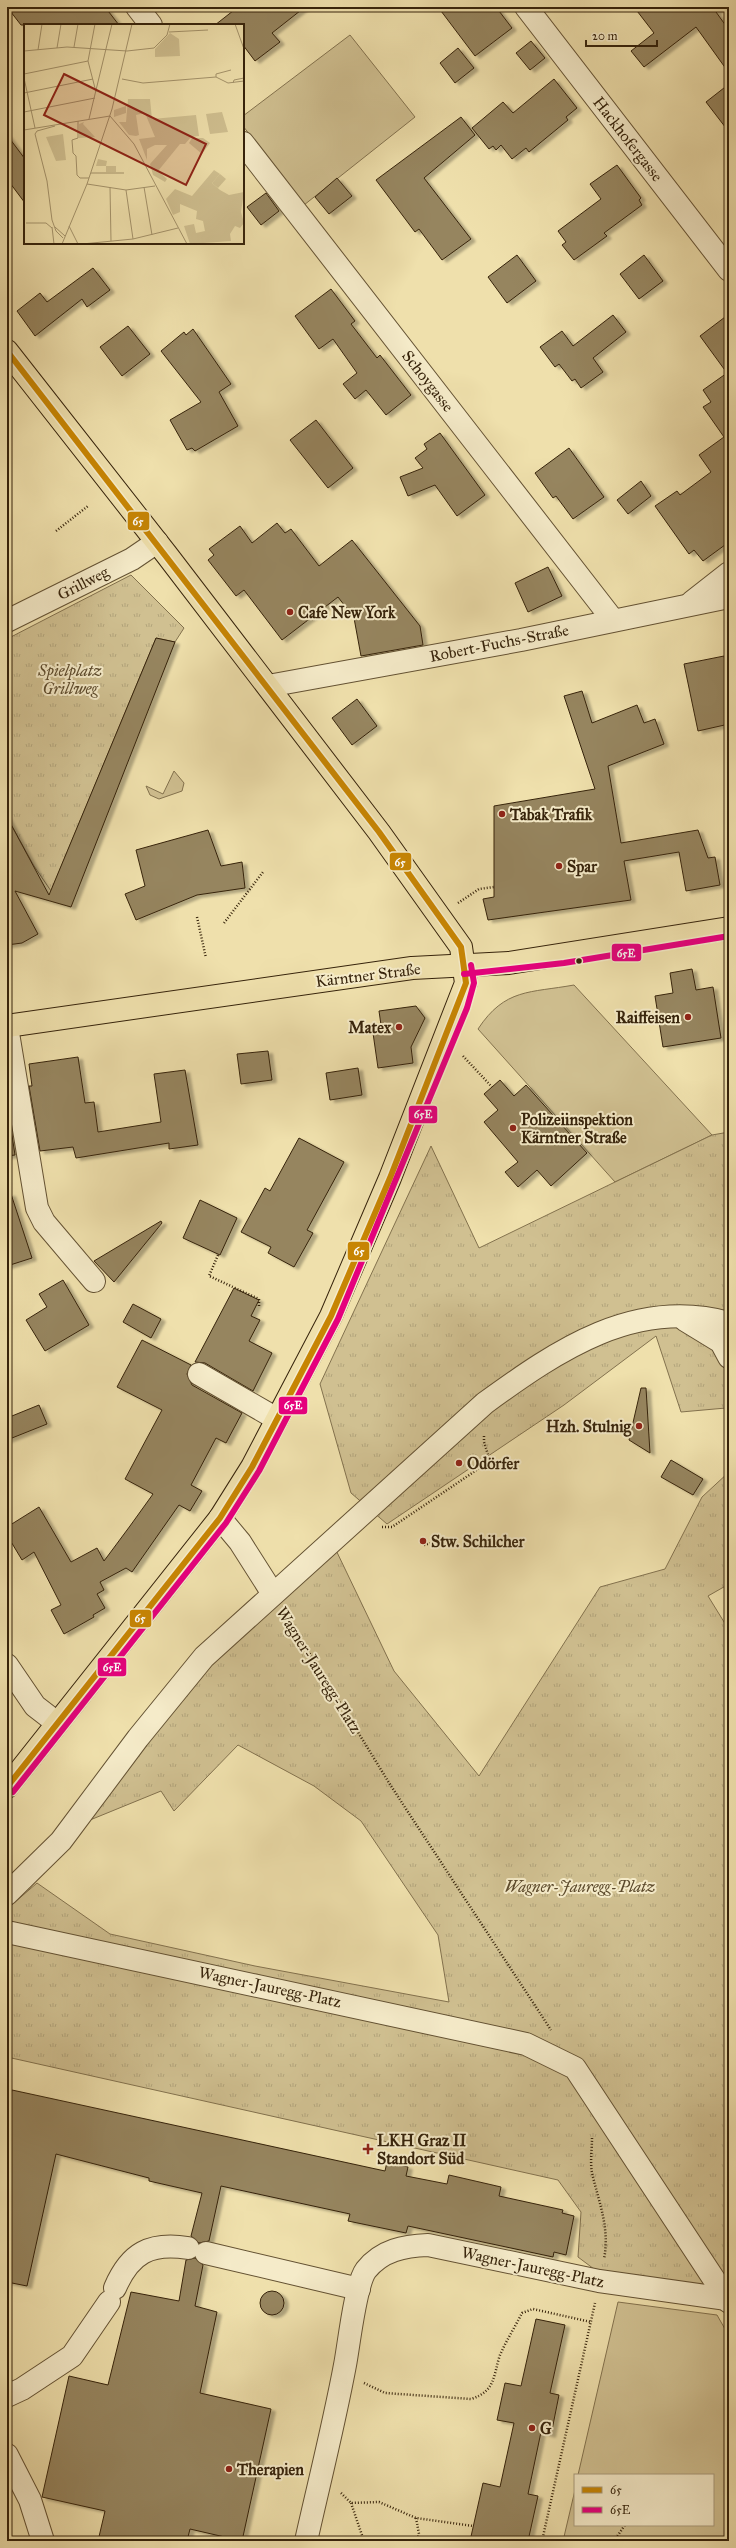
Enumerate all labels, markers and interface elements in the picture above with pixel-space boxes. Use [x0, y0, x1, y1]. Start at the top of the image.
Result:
scale bar [586, 22, 657, 48]
inset map [24, 24, 244, 244]
text: 20 m [592, 29, 618, 43]
street label: Hackhofergasse [588, 93, 667, 186]
street label: Schoygasse [397, 346, 458, 416]
line badge: 65 [127, 511, 150, 531]
text: 65 [133, 515, 144, 528]
street label: Grillweg [54, 562, 113, 605]
place label: Cafe New York [298, 603, 396, 622]
marker: Cafe New York [285, 607, 295, 617]
street label: Robert-Fuchs-Straße [428, 620, 571, 666]
park label: Spielplatz Grillweg [37, 661, 102, 698]
place label: Tabak Trafik [509, 805, 593, 824]
marker: Tabak Trafik [497, 809, 507, 819]
line badge: 65 [389, 852, 412, 871]
text: 65 [395, 856, 406, 869]
place label: Spar [567, 857, 598, 877]
marker: Spar [554, 861, 564, 871]
line badge: 65E [611, 943, 642, 962]
text: 65E [617, 947, 635, 960]
unlabelled marker [574, 956, 584, 966]
street label: Kärntner Straße [314, 959, 422, 991]
place label: Raiffeisen [616, 1008, 680, 1027]
marker: Raiffeisen [683, 1012, 693, 1022]
place label: Matex [348, 1018, 392, 1037]
marker: Matex [394, 1022, 404, 1032]
line badge: 65E [408, 1105, 438, 1124]
text: 65E [414, 1108, 432, 1121]
place label: Polizeiinspektion Kärntner Straße [521, 1110, 633, 1147]
marker: Polizeiinspektion Kärntner Straße [508, 1123, 518, 1133]
line badge: 65 [347, 1241, 370, 1261]
text: 65 [354, 1245, 365, 1258]
line badge: 65E [278, 1396, 308, 1415]
text: 65E [284, 1399, 302, 1412]
place label: Hzh. Stulnig [546, 1417, 632, 1437]
marker: Hzh. Stulnig [634, 1421, 644, 1431]
place label: Odörfer [467, 1454, 520, 1473]
marker: Odörfer [454, 1458, 464, 1468]
place label: Stw. Schilcher [431, 1532, 526, 1551]
marker: Stw. Schilcher [418, 1536, 428, 1546]
street label: Wagner-Jauregg-Platz [272, 1603, 366, 1738]
line badge: 65 [129, 1609, 152, 1628]
text: 65 [135, 1612, 146, 1625]
line badge: 65E [97, 1657, 127, 1677]
text: 65E [103, 1661, 121, 1674]
park label: Wagner-Jauregg-Platz [505, 1877, 655, 1896]
street label: Wagner-Jauregg-Platz [197, 1963, 344, 2012]
place label: LKH Graz II Standort Süd [377, 2131, 467, 2168]
marker: LKH Graz II Standort Süd [362, 2143, 374, 2155]
street label: Wagner-Jauregg-Platz [460, 2243, 607, 2292]
place label: G [540, 2419, 552, 2438]
marker: G [527, 2423, 537, 2433]
place label: Therapien [236, 2460, 304, 2480]
marker: Therapien [224, 2464, 234, 2474]
legend [574, 2474, 714, 2526]
text: 65 [610, 2483, 622, 2497]
text: 65E [610, 2503, 631, 2517]

